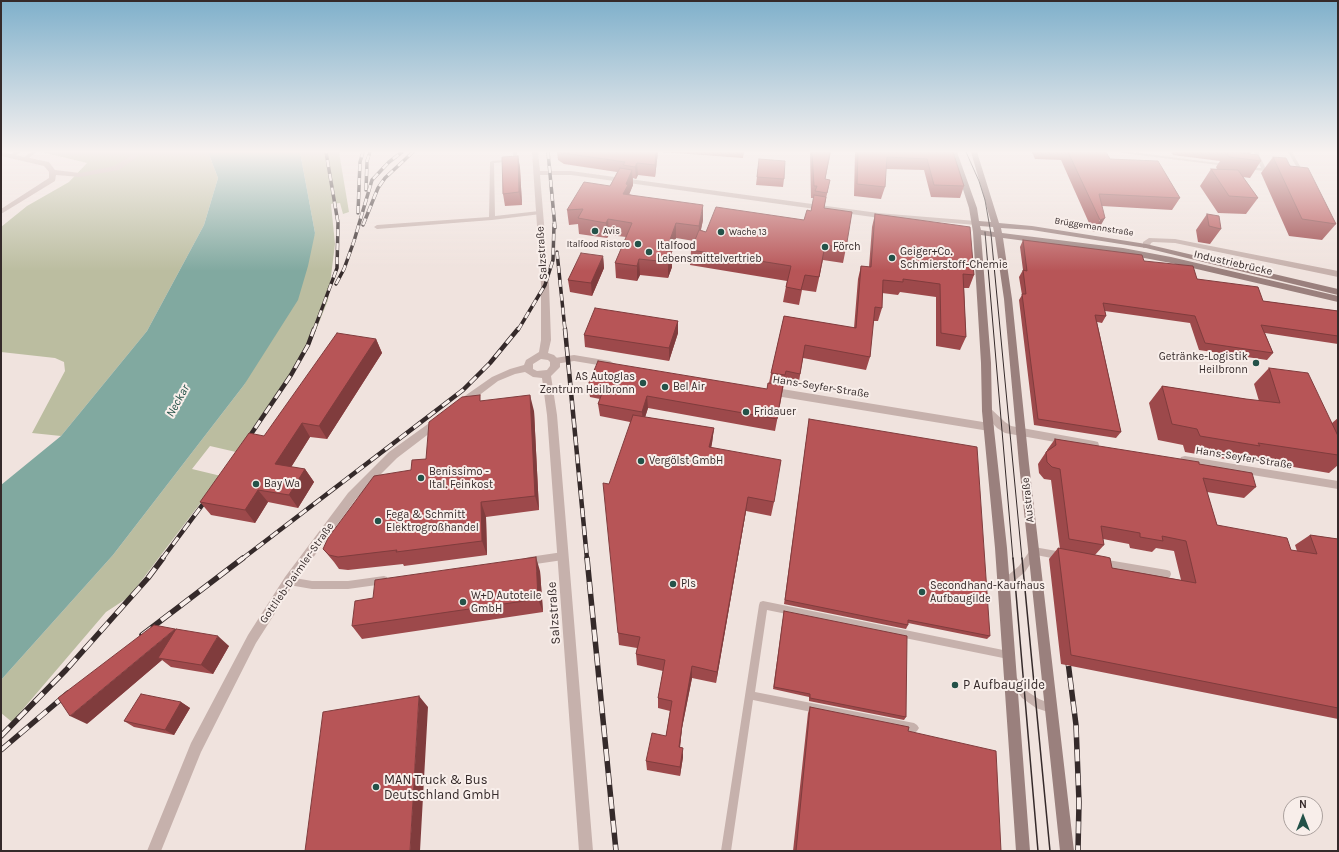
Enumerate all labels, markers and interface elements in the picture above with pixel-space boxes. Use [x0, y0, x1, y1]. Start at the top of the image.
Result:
street label: Brüggemannstraße [1054, 215, 1134, 239]
street label: Salzstraße [534, 226, 550, 280]
marker: Avis [590, 226, 600, 236]
place label: Avis [603, 226, 620, 236]
marker: Wache 13 [716, 227, 726, 237]
place label: Wache 13 [729, 227, 767, 237]
place label: Italfood Ristoro [567, 239, 630, 249]
marker: Italfood Ristoro [633, 239, 643, 249]
place label: Italfood Lebensmittelvertrieb [657, 239, 762, 265]
place label: Förch [833, 240, 861, 254]
marker: Förch [820, 242, 830, 252]
place label: Geiger+Co. Schmierstoff-Chemie [900, 245, 1008, 271]
marker: Italfood Lebensmittelvertrieb [644, 247, 654, 257]
street label: Industriebrücke [1192, 248, 1274, 278]
marker: Geiger+Co. Schmierstoff-Chemie [887, 253, 897, 263]
place label: Getränke-Logistik Heilbronn [1159, 350, 1248, 376]
marker: Getränke-Logistik Heilbronn [1251, 358, 1261, 368]
place label: AS Autoglas Zentrum Heilbronn [539, 370, 635, 396]
street label: Hans-Seyfer-Straße [772, 373, 870, 401]
marker: AS Autoglas Zentrum Heilbronn [638, 378, 648, 388]
place label: Bel Air [673, 380, 705, 394]
water label: Neckar [163, 382, 193, 420]
marker: Bel Air [660, 382, 670, 392]
place label: Fridauer [754, 405, 796, 419]
marker: Fridauer [741, 407, 751, 417]
street label: Hans-Seyfer-Straße [1195, 444, 1293, 472]
place label: Vergölst GmbH [649, 454, 723, 468]
marker: Vergölst GmbH [636, 456, 646, 466]
place label: Benissimo - Ital. Feinkost [429, 465, 493, 491]
marker: Benissimo - Ital. Feinkost [416, 473, 426, 483]
place label: Bay Wa [264, 477, 300, 491]
street label: Austraße [1019, 477, 1037, 523]
marker: Bay Wa [251, 479, 261, 489]
place label: Fega & Schmitt Elektrogroßhandel [386, 508, 479, 534]
marker: Fega & Schmitt Elektrogroßhandel [373, 516, 383, 526]
street label: Gottlieb-Daimler-Straße [257, 520, 337, 626]
place label: Pls [681, 577, 696, 591]
marker: Pls [668, 579, 678, 589]
place label: Secondhand-Kaufhaus Aufbaugilde [930, 579, 1045, 605]
street label: Salzstraße [544, 581, 564, 645]
marker: Secondhand-Kaufhaus Aufbaugilde [917, 587, 927, 597]
place label: W+D Autoteile GmbH [471, 589, 541, 615]
marker: W+D Autoteile GmbH [458, 597, 468, 607]
place label: P Aufbaugilde [963, 677, 1045, 693]
marker: P Aufbaugilde [950, 680, 960, 690]
place label: MAN Truck & Bus Deutschland GmbH [384, 772, 500, 803]
marker: MAN Truck & Bus Deutschland GmbH [371, 782, 381, 792]
north arrow [1283, 796, 1323, 836]
text: N [1299, 798, 1307, 811]

